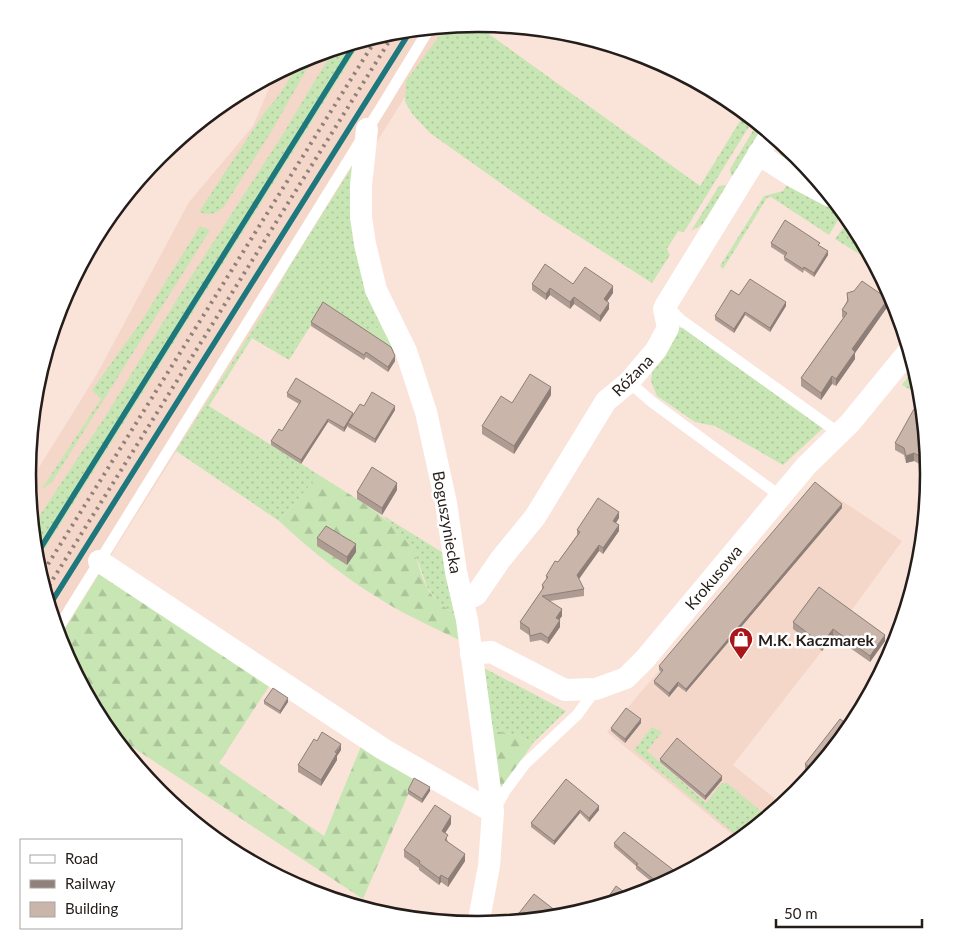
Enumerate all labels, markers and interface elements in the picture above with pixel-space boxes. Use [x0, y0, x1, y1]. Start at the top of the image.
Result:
street label: Różana [607, 350, 657, 400]
street label: Boguszyniecka [430, 469, 466, 575]
street label: Krokusowa [680, 541, 746, 613]
shop icon: M.K. Kaczmarek [728, 626, 754, 660]
place label: M.K. Kaczmarek [758, 630, 875, 649]
legend [20, 839, 182, 929]
text: Road [65, 849, 98, 867]
text: Railway [65, 874, 116, 892]
scale bar [776, 896, 922, 928]
text: Building [65, 899, 118, 917]
text: 50 m [784, 904, 818, 922]

